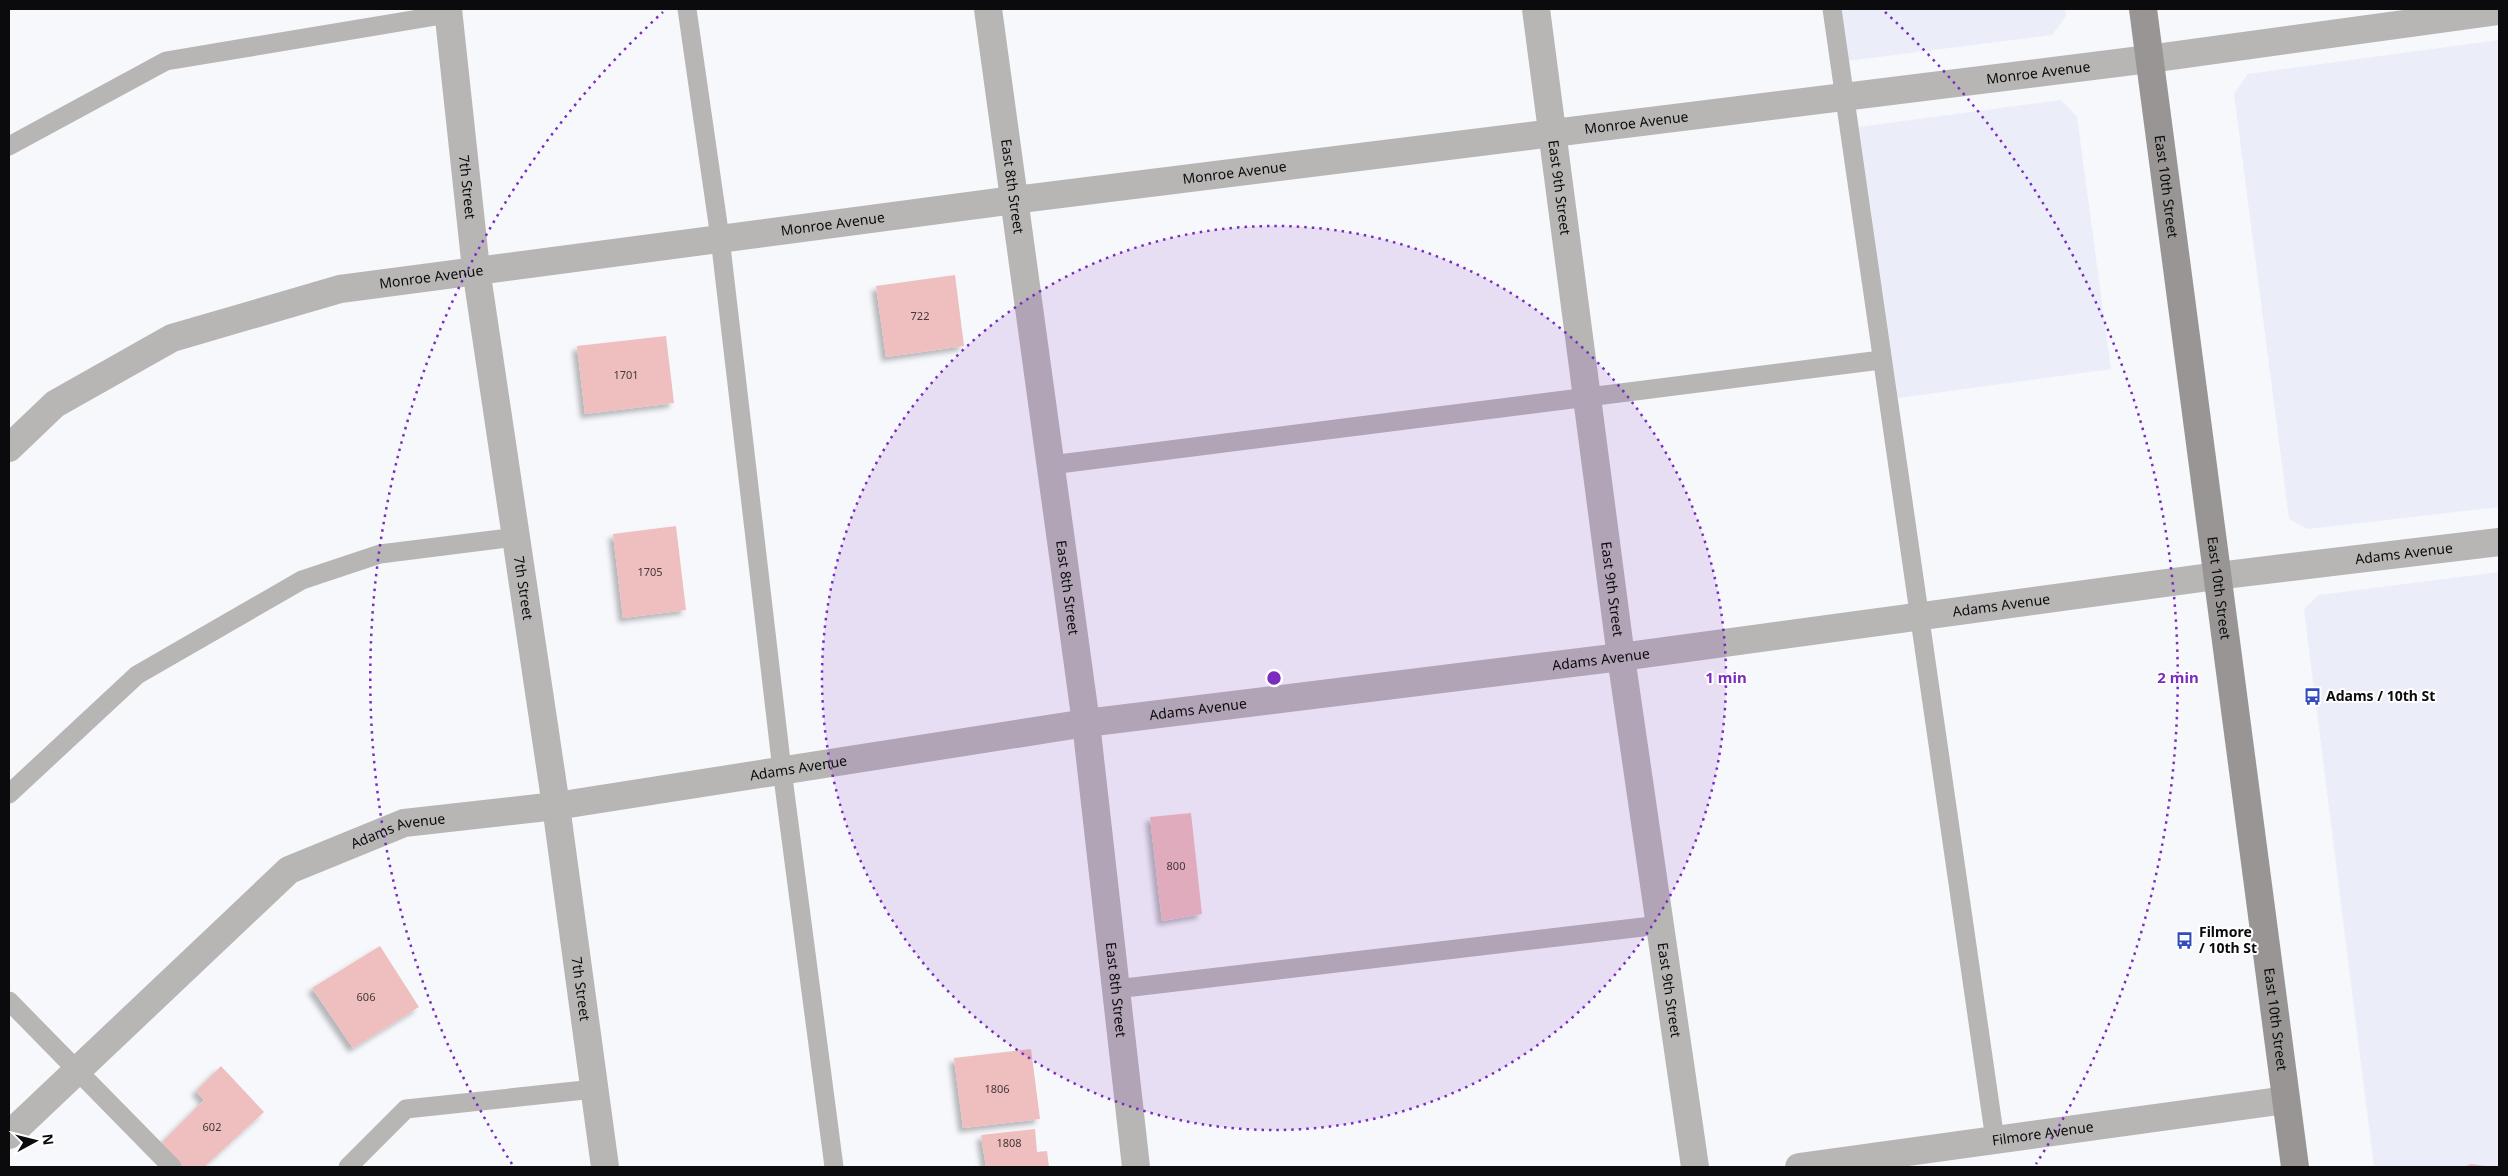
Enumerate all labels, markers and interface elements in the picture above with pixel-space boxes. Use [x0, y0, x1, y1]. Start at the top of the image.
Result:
street label: Monroe Avenue [1985, 56, 2091, 88]
street label: Monroe Avenue [1583, 106, 1689, 138]
street label: East 10th Street [2151, 134, 2183, 239]
street label: East 8th Street [997, 138, 1029, 235]
street label: East 9th Street [1544, 139, 1576, 236]
street label: 7th Street [455, 154, 481, 220]
street label: Monroe Avenue [1181, 156, 1288, 188]
street label: Monroe Avenue [780, 207, 886, 240]
street label: Monroe Avenue [378, 260, 484, 293]
house number: 722 [911, 308, 929, 323]
house number: 1701 [613, 367, 639, 382]
street label: East 10th Street [2203, 535, 2236, 641]
street label: Adams Avenue [2354, 538, 2454, 568]
street label: East 8th Street [1052, 539, 1084, 636]
street label: East 9th Street [1597, 540, 1628, 638]
street label: 7th Street [510, 555, 538, 621]
house number: 1705 [637, 564, 663, 579]
street label: Adams Avenue [1951, 589, 2051, 621]
street label: Adams Avenue [1551, 643, 1651, 674]
text: 1 min [1705, 667, 1747, 687]
text: 2 min [2157, 667, 2199, 687]
centre of rings [1265, 669, 1283, 687]
bus stop icon: Adams / 10th St [2302, 686, 2322, 706]
place label: Adams / 10th St [2326, 686, 2435, 705]
street label: Adams Avenue [1148, 693, 1248, 724]
street label: Adams Avenue [748, 751, 848, 785]
street label: Adams Avenue [348, 808, 446, 853]
house number: 800 [1167, 858, 1185, 873]
place label: Filmore / 10th St [2199, 922, 2257, 957]
bus stop icon: Filmore / 10th St [2175, 930, 2195, 950]
street label: East 8th Street [1102, 941, 1131, 1038]
street label: East 9th Street [1654, 941, 1686, 1039]
street label: 7th Street [568, 956, 595, 1022]
street label: East 10th Street [2260, 967, 2292, 1072]
house number: 606 [357, 989, 375, 1004]
house number: 1806 [984, 1081, 1010, 1096]
north arrow [10, 1116, 60, 1166]
street label: Filmore Avenue [1991, 1117, 2095, 1149]
house number: 602 [203, 1119, 221, 1134]
text: N [38, 1133, 59, 1146]
house number: 1808 [996, 1135, 1022, 1150]

